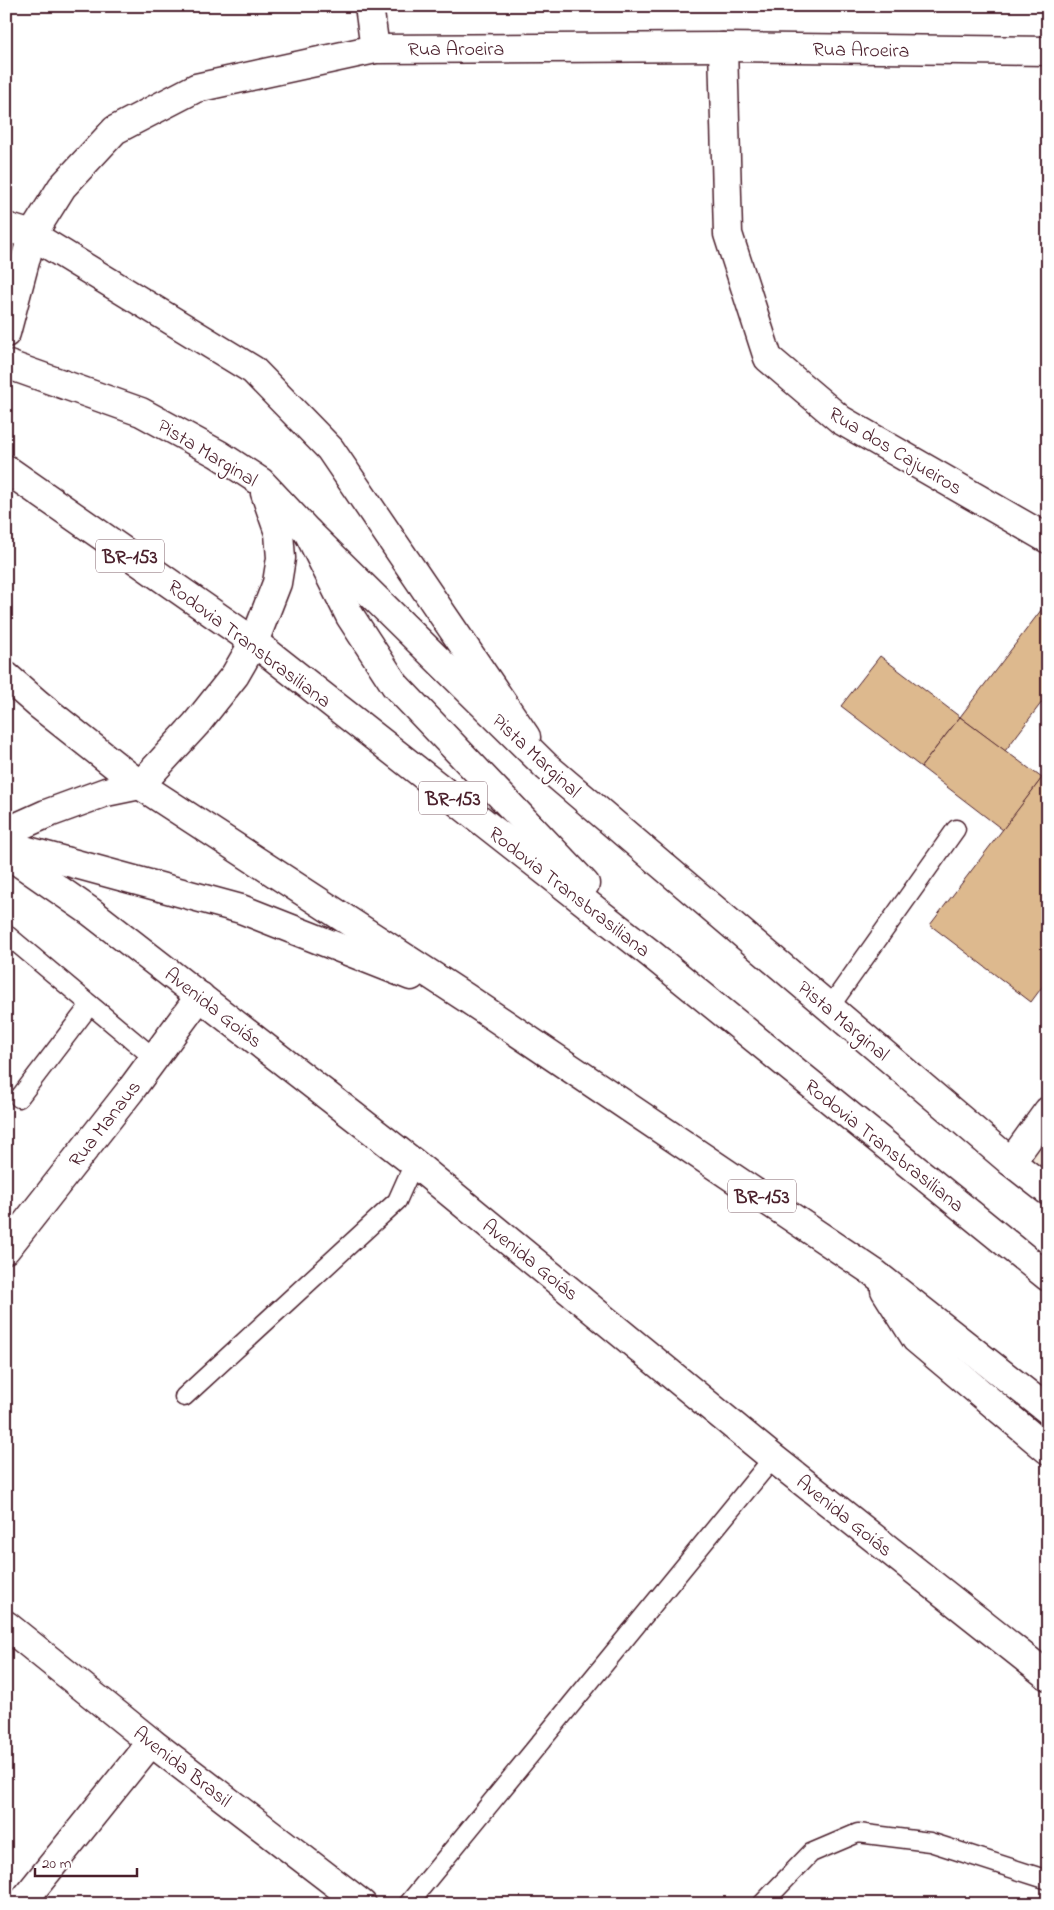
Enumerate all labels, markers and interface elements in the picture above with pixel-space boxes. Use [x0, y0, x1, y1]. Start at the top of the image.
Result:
street label: Rua Aroeira [408, 36, 504, 65]
street label: Rua Aroeira [812, 36, 910, 67]
street label: Rua dos Cajueiros [822, 401, 967, 504]
street label: Pista Marginal [151, 413, 262, 496]
road number: BR-153 [96, 540, 164, 572]
street label: Rodovia Transbrasiliana [161, 574, 336, 716]
street label: Pista Marginal [484, 708, 586, 807]
road number: BR-153 [419, 781, 487, 814]
street label: Rodovia Transbrasiliana [481, 820, 656, 965]
street label: Avenida Goiás [157, 962, 267, 1056]
street label: Pista Marginal [789, 975, 895, 1070]
street label: Rodovia Transbrasiliana [797, 1073, 970, 1221]
street label: Rua Manaus [63, 1075, 149, 1174]
road number: BR-153 [728, 1180, 796, 1212]
street label: Avenida Goiás [475, 1213, 584, 1309]
street label: Avenida Goiás [789, 1469, 898, 1565]
street label: Avenida Brasil [126, 1720, 237, 1816]
scale bar [35, 1845, 138, 1877]
text: 20 m [42, 1853, 72, 1875]

